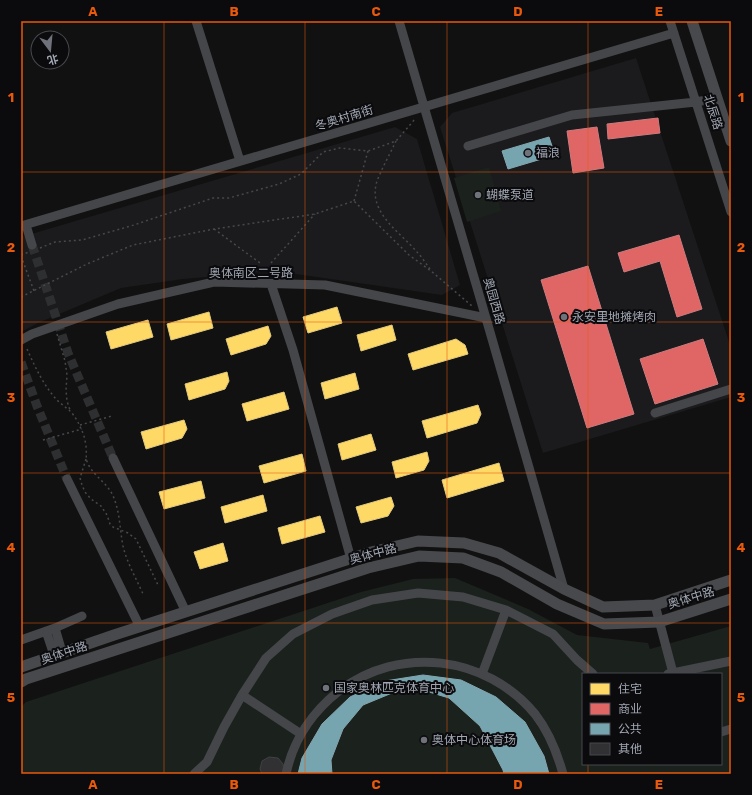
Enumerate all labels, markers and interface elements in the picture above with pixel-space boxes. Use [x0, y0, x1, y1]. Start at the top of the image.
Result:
text: A [88, 4, 98, 19]
text: B [229, 4, 239, 19]
text: C [371, 4, 381, 19]
text: D [513, 4, 523, 19]
text: E [655, 4, 663, 19]
north arrow [30, 30, 70, 70]
text: 北 [46, 51, 60, 67]
text: 1 [8, 90, 14, 105]
text: 1 [738, 90, 744, 105]
street label: 北辰路 [701, 93, 725, 131]
street label: 冬奥村南街 [313, 103, 375, 133]
place label: 福浪 [536, 146, 560, 160]
marker: 福浪 [523, 148, 533, 158]
place label: 蝴蝶泵道 [486, 188, 534, 202]
marker: 蝴蝶泵道 [473, 190, 483, 200]
text: 2 [7, 240, 15, 255]
text: 2 [737, 240, 745, 255]
street label: 奥体南区二号路 [209, 266, 293, 280]
street label: 奥园西路 [481, 276, 507, 326]
place label: 永安里地摊烤肉 [572, 310, 656, 324]
marker: 永安里地摊烤肉 [559, 312, 569, 322]
text: 3 [7, 390, 16, 405]
text: 3 [737, 390, 746, 405]
text: 4 [7, 540, 16, 555]
text: 4 [737, 540, 746, 555]
street label: 奥体中路 [348, 541, 398, 567]
street label: 奥体中路 [666, 584, 716, 612]
street label: 奥体中路 [39, 639, 89, 667]
legend [582, 673, 722, 765]
place label: 国家奥林匹克体育中心 [334, 681, 454, 695]
text: 住宅 [618, 682, 642, 696]
marker: 国家奥林匹克体育中心 [321, 683, 331, 693]
text: 5 [7, 690, 15, 705]
text: 5 [737, 690, 745, 705]
text: 商业 [618, 702, 642, 716]
text: 公共 [618, 722, 642, 736]
place label: 奥体中心体育场 [432, 733, 516, 747]
marker: 奥体中心体育场 [419, 735, 429, 745]
text: 其他 [618, 742, 642, 756]
text: A [88, 777, 98, 792]
text: B [229, 777, 239, 792]
text: C [371, 777, 381, 792]
text: D [513, 777, 523, 792]
text: E [655, 777, 663, 792]

